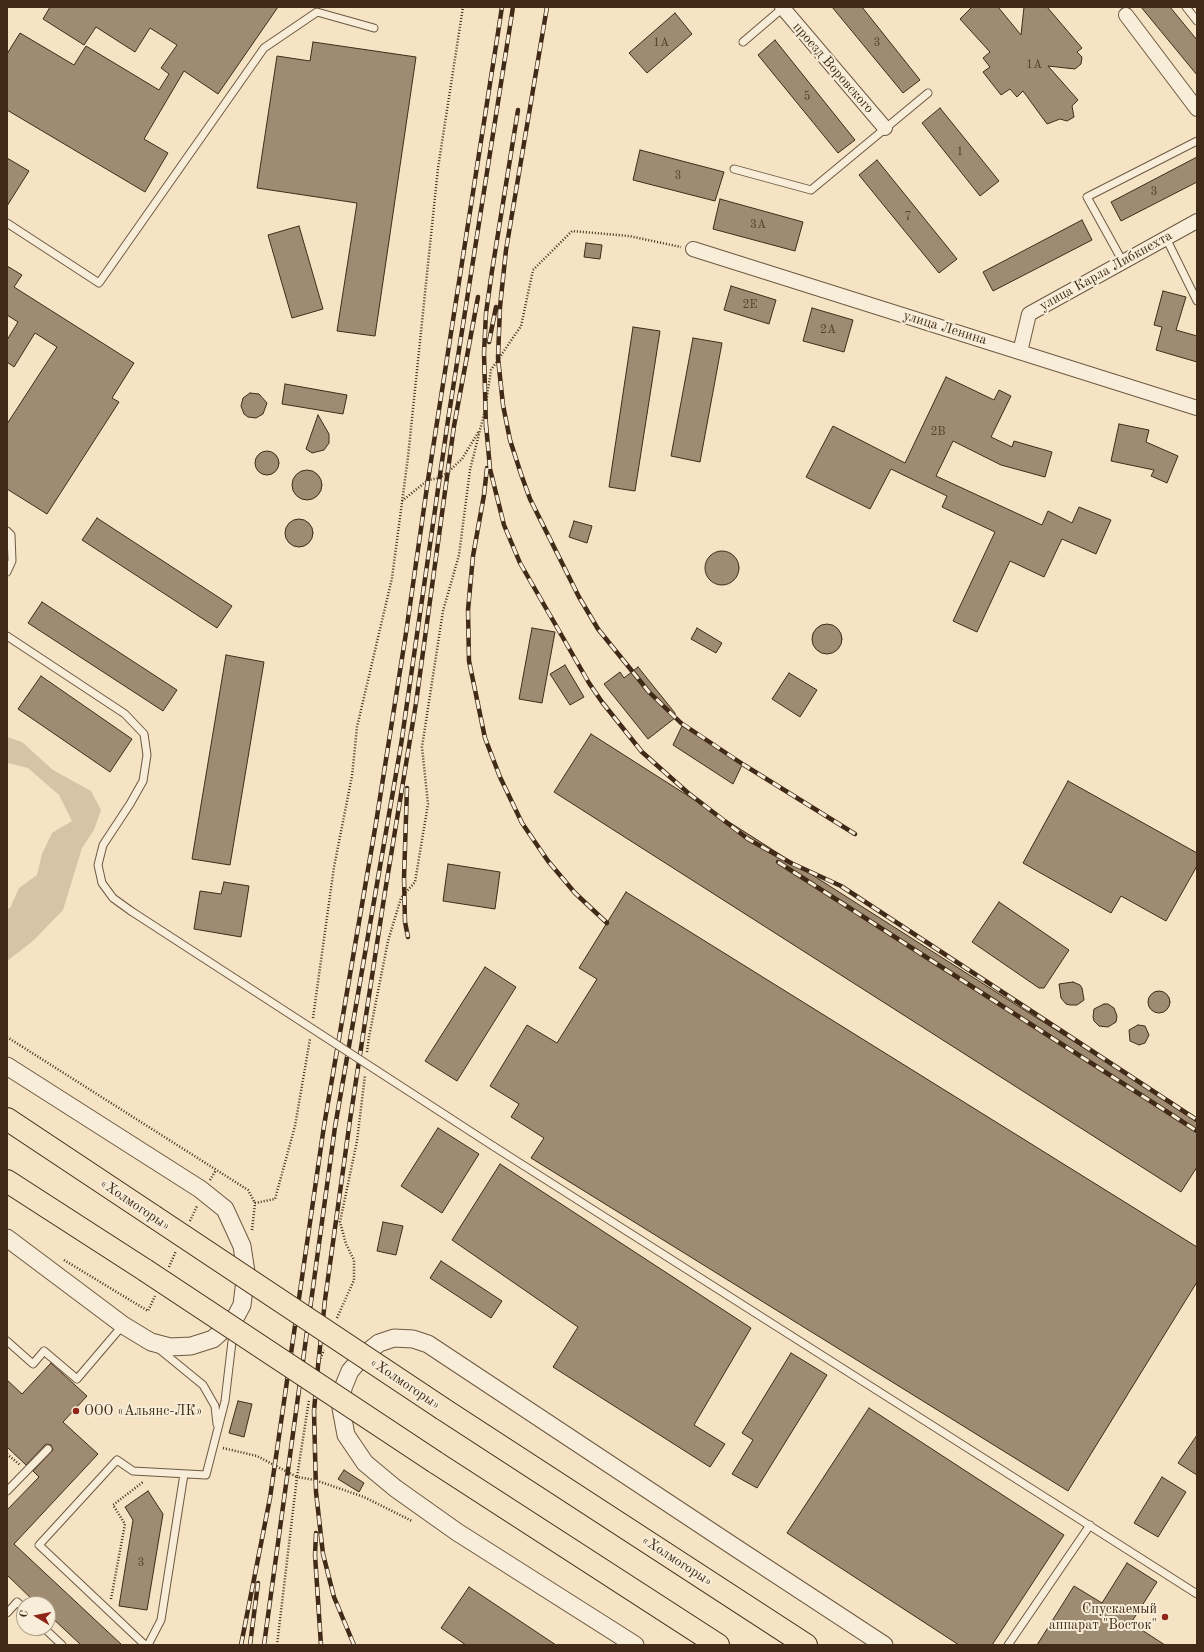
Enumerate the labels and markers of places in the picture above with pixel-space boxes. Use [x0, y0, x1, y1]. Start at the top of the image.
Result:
place label: ООО «Альянс-ЛК» [84, 1403, 202, 1419]
marker: ООО «Альянс-ЛК» [71, 1406, 81, 1416]
place label: Спускаемый аппарат "Восток" [1049, 1601, 1157, 1634]
marker: Спускаемый аппарат "Восток" [1160, 1612, 1170, 1622]

